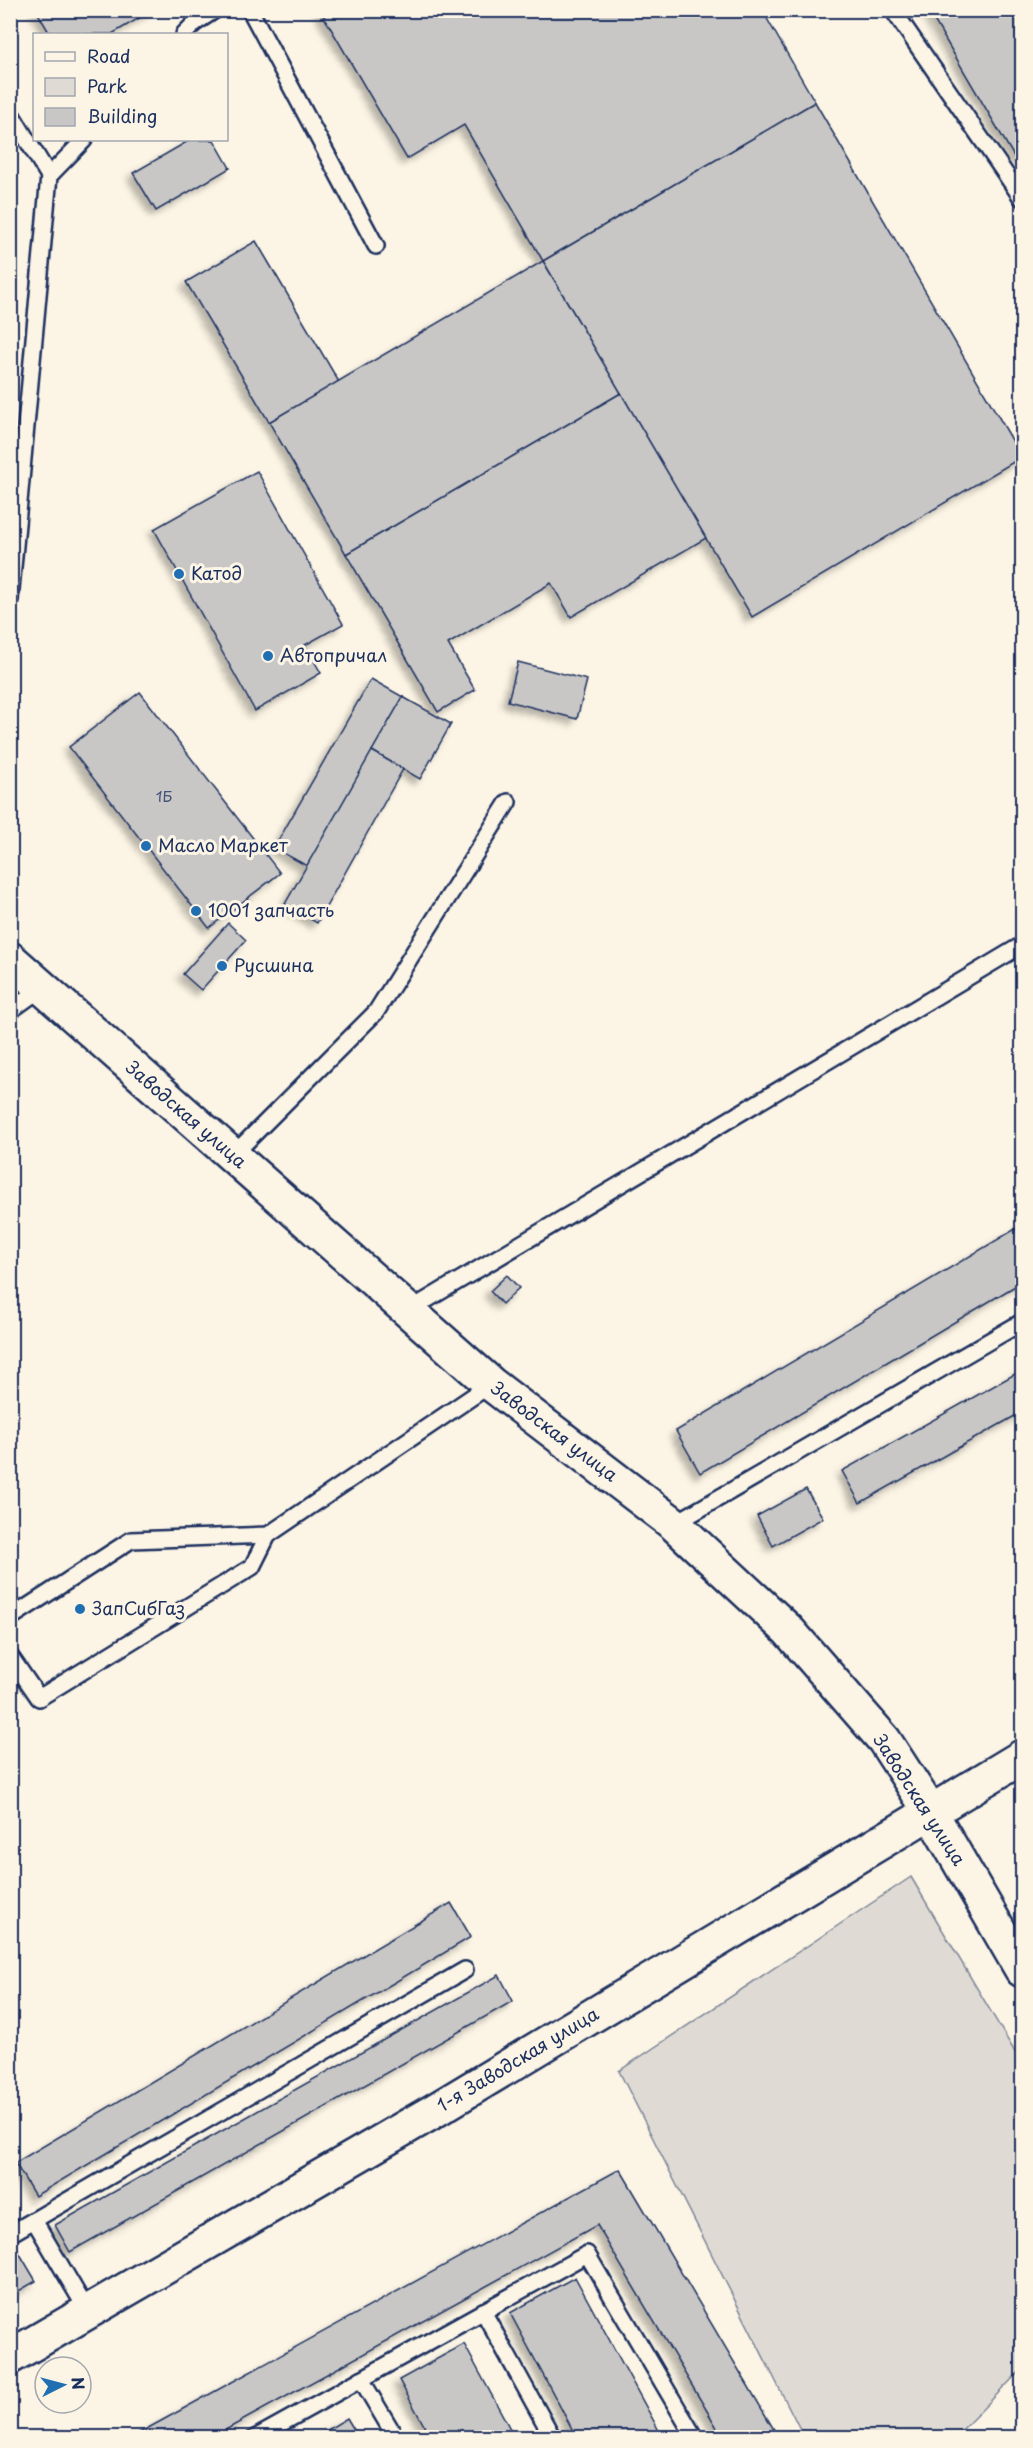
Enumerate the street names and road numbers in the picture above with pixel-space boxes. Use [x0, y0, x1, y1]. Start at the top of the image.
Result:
street label: Заводская улица [121, 1054, 254, 1174]
street label: Заводская улица [486, 1374, 624, 1488]
street label: Заводская улица [867, 1728, 973, 1871]
street label: 1-я Заводская улица [431, 1999, 604, 2118]

